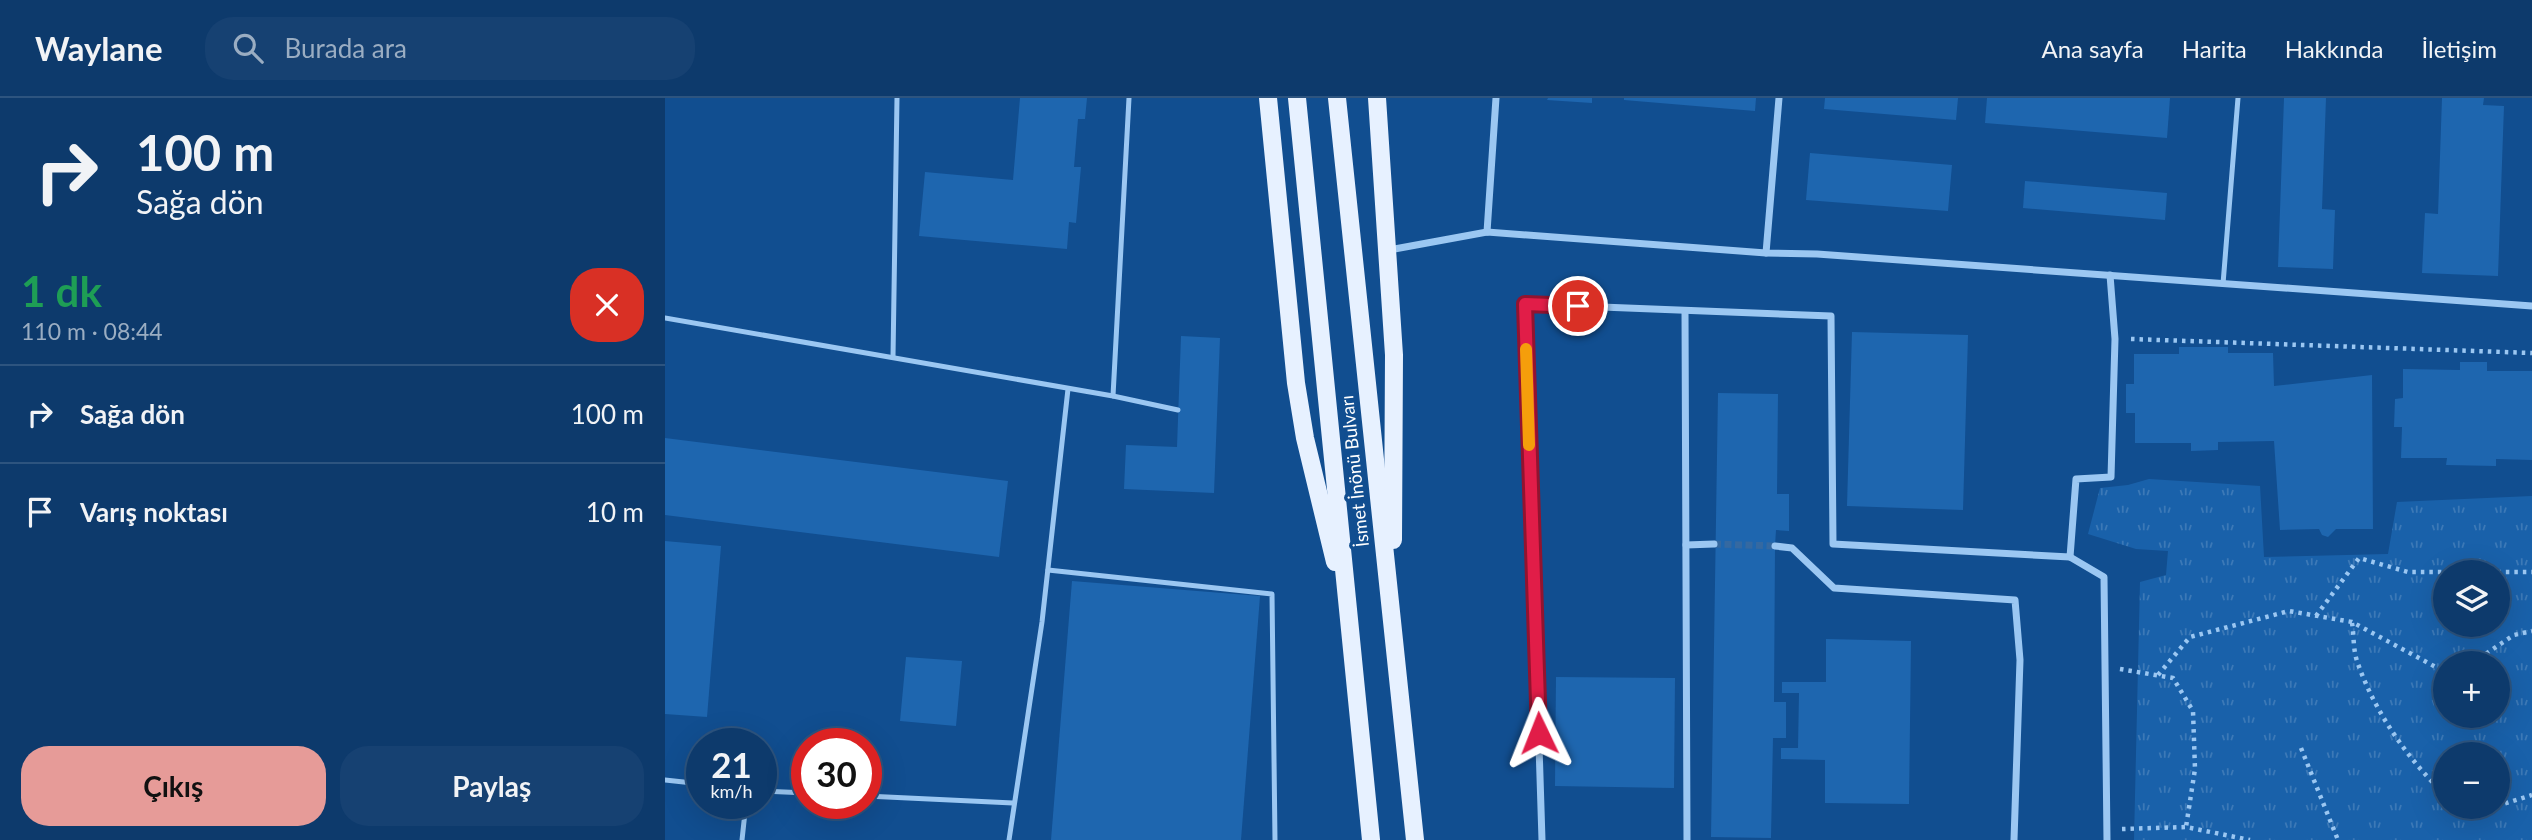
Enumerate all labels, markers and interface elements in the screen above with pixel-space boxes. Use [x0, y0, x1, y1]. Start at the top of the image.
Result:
search box [205, 17, 695, 80]
text: Waylane [35, 28, 163, 68]
icon: search [229, 29, 267, 67]
text: Burada ara [285, 32, 407, 64]
text: Ana sayfa [2041, 34, 2144, 63]
text: Harita [2182, 34, 2247, 63]
text: Hakkında [2285, 34, 2384, 63]
text: İletişim [2422, 34, 2497, 63]
text: 100 m [136, 123, 274, 181]
icon: right [21, 126, 112, 217]
text: Sağa dön [136, 182, 264, 221]
text: 1 dk [21, 266, 102, 316]
button: close [570, 268, 644, 342]
pin [1548, 276, 1608, 336]
icon: arrive [1559, 287, 1597, 325]
text: 110 m · 08:44 [21, 317, 163, 345]
street label: İsmet İnönü Bulvarı [1335, 394, 1373, 548]
icon: right [21, 395, 59, 433]
text: Sağa dön [80, 398, 185, 430]
text: 100 m [571, 398, 644, 430]
icon: arrive [21, 493, 59, 531]
text: Varış noktası [80, 496, 228, 528]
text: 10 m [586, 496, 644, 528]
map controls [2433, 560, 2510, 819]
button: layers [2433, 560, 2510, 637]
button: + [2433, 651, 2510, 728]
position arrow [1502, 696, 1576, 770]
speed limit sign: 30 [791, 728, 882, 819]
button: − [2433, 742, 2510, 819]
text: 21 [711, 743, 752, 785]
button: Çıkış [21, 746, 326, 826]
button: Paylaş [340, 746, 644, 826]
text: km/h [710, 780, 753, 802]

